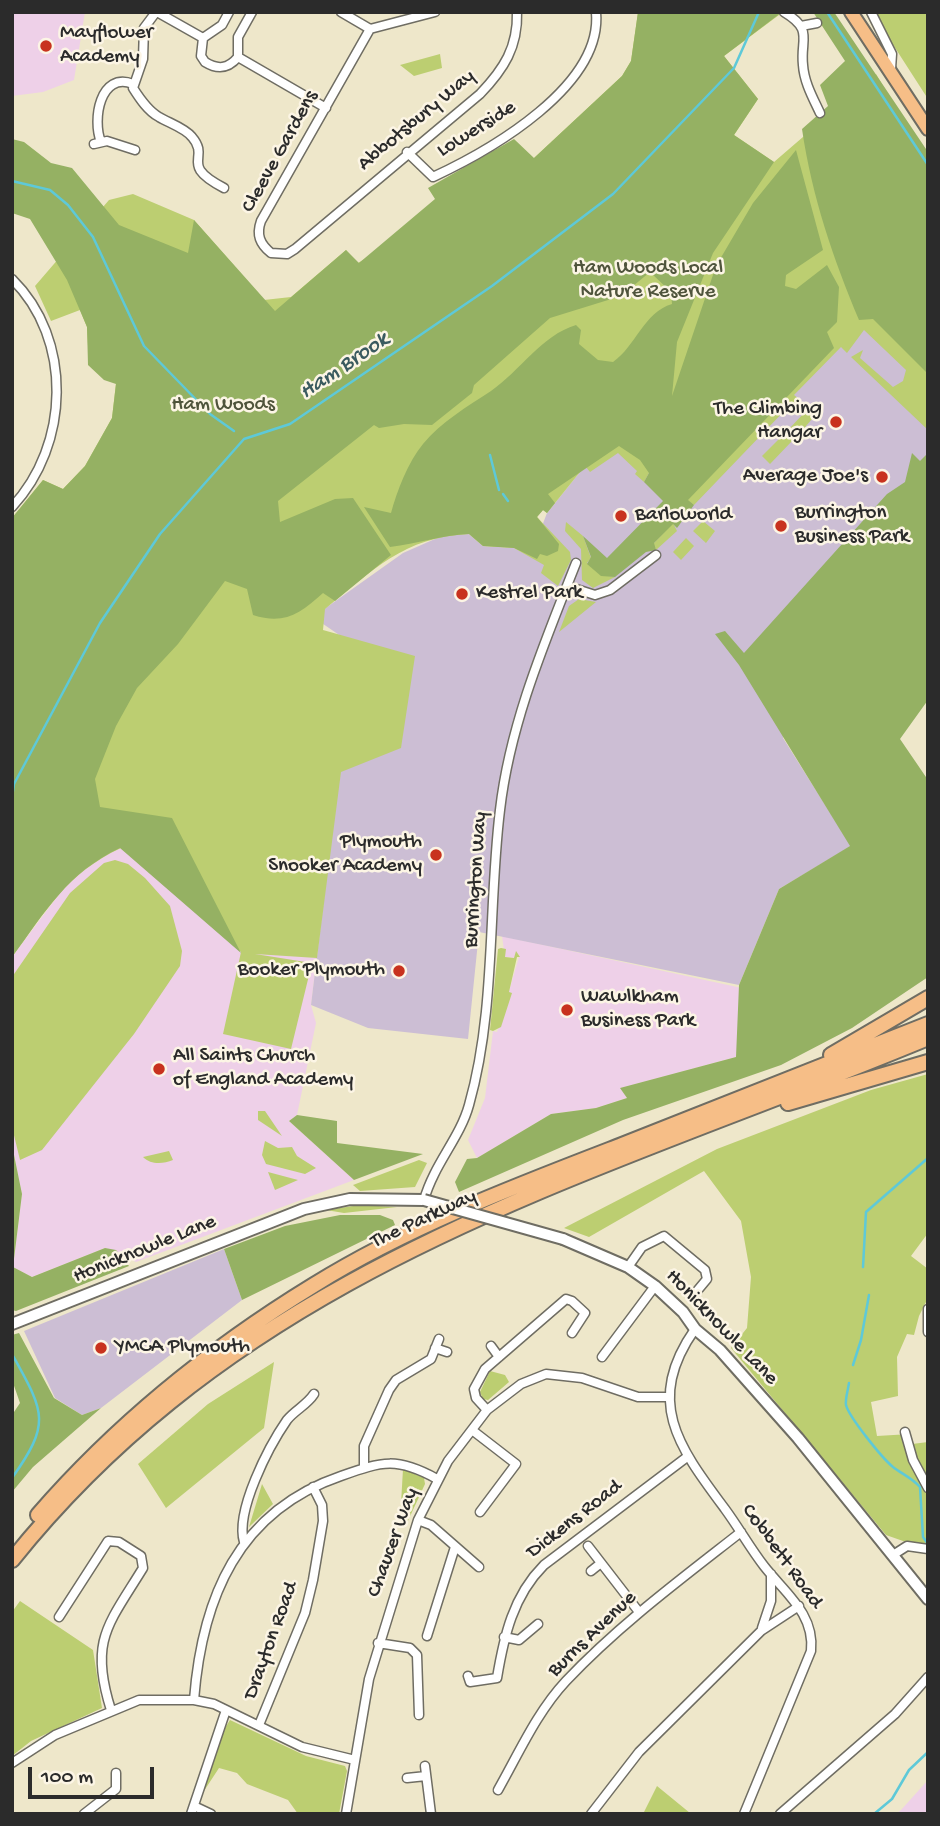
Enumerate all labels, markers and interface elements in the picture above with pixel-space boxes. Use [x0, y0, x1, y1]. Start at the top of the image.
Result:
place label: Mayflower Academy [60, 21, 153, 71]
marker: Mayflower Academy [38, 38, 54, 54]
street label: Abbotsbury Way [353, 65, 481, 177]
street label: Cleeve Gardens [237, 86, 325, 218]
street label: Lowerside [433, 96, 521, 164]
park label: Ham Woods Local Nature Reserve [573, 256, 723, 306]
water label: Ham Brook [295, 327, 395, 407]
park label: Ham Woods [171, 393, 275, 419]
place label: The Climbing Hangar [714, 397, 822, 447]
marker: The Climbing Hangar [828, 414, 844, 430]
place label: Average Joe's [743, 464, 868, 490]
marker: Average Joe's [874, 469, 890, 485]
place label: Burrington Business Park [795, 501, 909, 551]
place label: Barloworld [635, 503, 732, 529]
marker: Barloworld [613, 508, 629, 524]
marker: Burrington Business Park [773, 518, 789, 534]
place label: Kestrel Park [476, 581, 583, 607]
marker: Kestrel Park [454, 586, 470, 602]
street label: Burrington Way [460, 811, 494, 949]
place label: Plymouth Snooker Academy [268, 830, 422, 880]
marker: Plymouth Snooker Academy [428, 847, 444, 863]
place label: Booker Plymouth [238, 958, 385, 984]
marker: Booker Plymouth [391, 963, 407, 979]
place label: Wawlkham Business Park [581, 985, 695, 1035]
marker: Wawlkham Business Park [559, 1002, 575, 1018]
place label: All Saints Church of England Academy [173, 1044, 353, 1094]
marker: All Saints Church of England Academy [151, 1061, 167, 1077]
street label: The Parkway [367, 1185, 481, 1255]
street label: Honicknowle Lane [70, 1210, 220, 1290]
street label: Honicknowle Lane [659, 1265, 783, 1391]
place label: YMCA Plymouth [115, 1335, 250, 1361]
marker: YMCA Plymouth [93, 1340, 109, 1356]
street label: Dickens Road [522, 1475, 628, 1565]
street label: Chaucer Way [363, 1485, 425, 1601]
street label: Cobbett Road [735, 1500, 827, 1614]
street label: Drayton Road [239, 1579, 305, 1703]
street label: Burns Avenue [543, 1586, 643, 1684]
scale bar [32, 1752, 158, 1796]
text: 100 m [41, 1766, 93, 1791]

